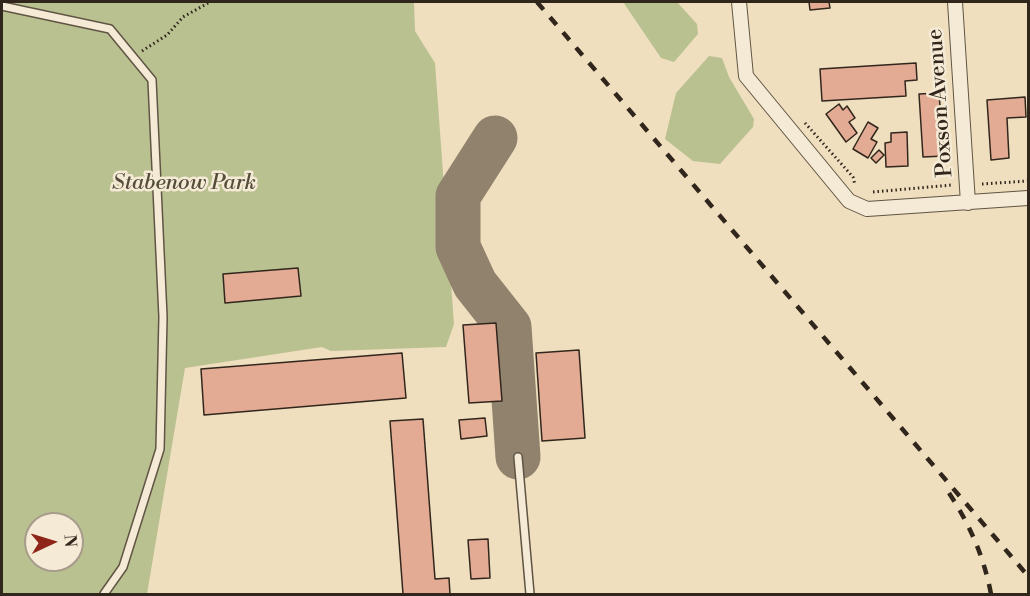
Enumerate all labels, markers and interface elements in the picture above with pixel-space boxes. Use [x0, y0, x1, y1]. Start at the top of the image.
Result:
street label: Poxson Avenue [923, 28, 959, 178]
park label: Stabenow Park [112, 171, 256, 197]
north arrow [24, 512, 84, 572]
text: N [60, 534, 80, 548]

